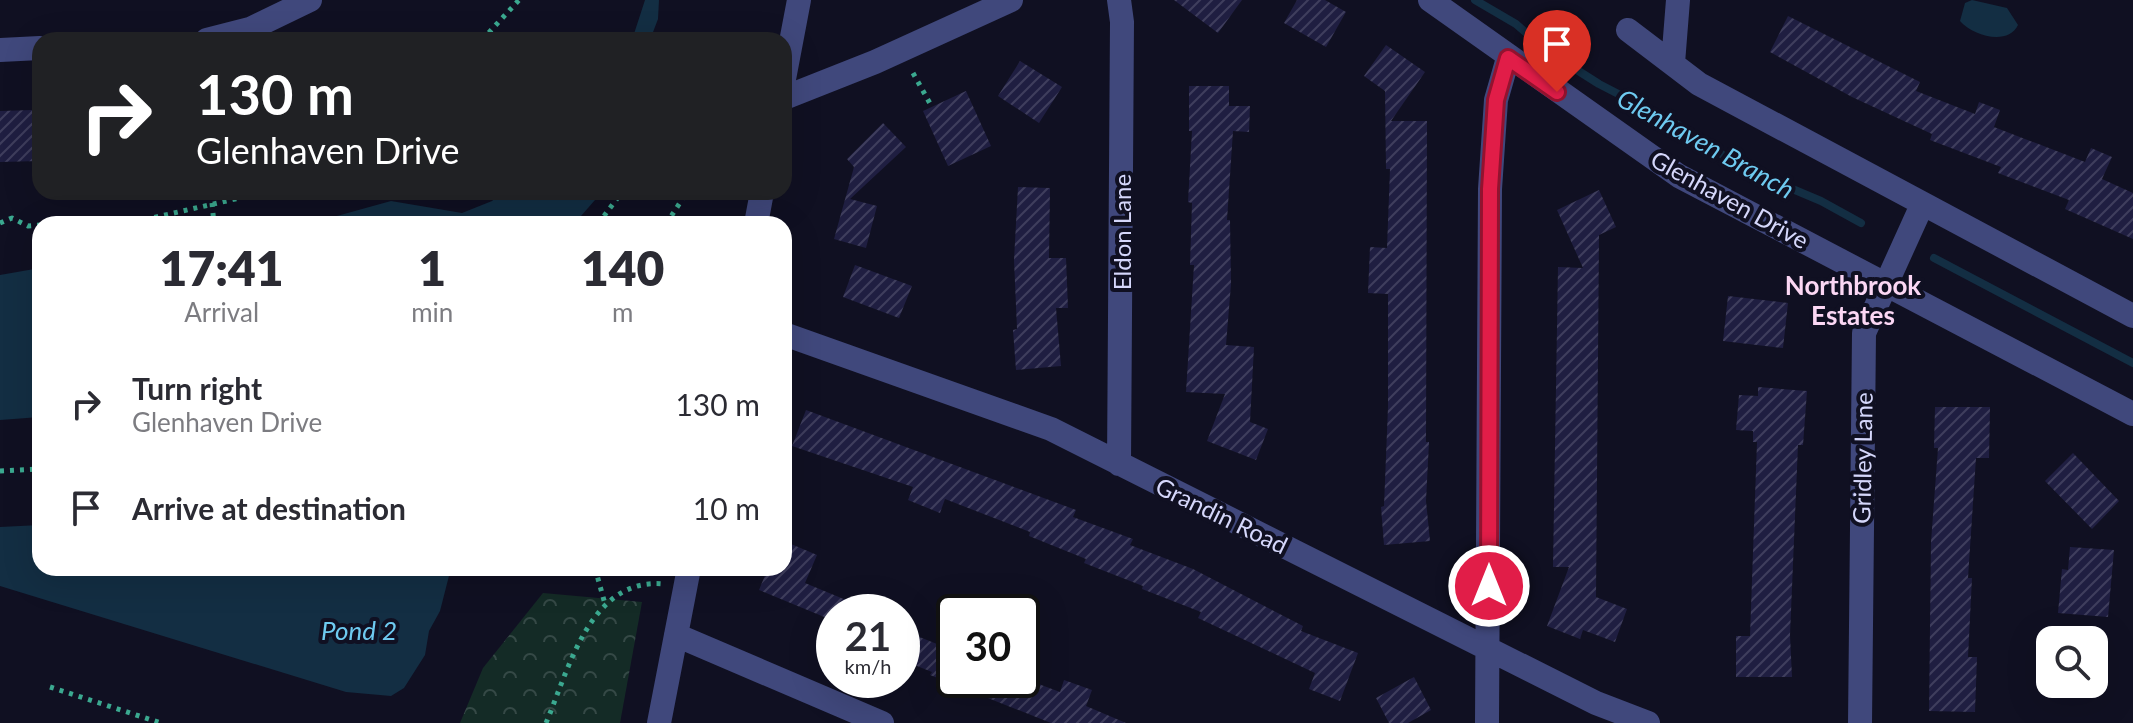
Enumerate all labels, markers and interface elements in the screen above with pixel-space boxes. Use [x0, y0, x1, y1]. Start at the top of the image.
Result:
pin [1523, 10, 1591, 92]
icon: arrive [1535, 22, 1579, 66]
text: 130 m [196, 60, 354, 127]
icon: right [64, 64, 168, 168]
water label: Glenhaven Branch [1612, 81, 1800, 205]
text: Glenhaven Drive [196, 128, 460, 172]
street label: Glenhaven Drive [1646, 144, 1814, 254]
street label: Eldon Lane [1107, 174, 1136, 290]
text: 17:41 [160, 239, 284, 296]
text: 1 [418, 239, 446, 296]
text: 140 [581, 239, 664, 296]
district label: Northbrook Estates [1785, 269, 1921, 331]
text: Arrival [184, 296, 259, 328]
text: min [411, 296, 453, 328]
text: m [612, 296, 633, 328]
text: Turn right [132, 370, 262, 406]
icon: right [64, 382, 108, 426]
text: 130 m [675, 386, 760, 422]
street label: Gridley Lane [1846, 392, 1878, 524]
text: Glenhaven Drive [132, 406, 322, 438]
street label: Grandin Road [1151, 471, 1293, 559]
icon: arrive [64, 486, 108, 530]
text: Arrive at destination [132, 490, 406, 526]
text: 10 m [693, 490, 760, 526]
position arrow [1447, 544, 1531, 628]
speed limit sign: 30 [936, 594, 1040, 698]
text: 21 [845, 612, 891, 660]
water label: Pond 2 [321, 614, 397, 646]
map controls [2036, 626, 2108, 698]
button: search [2036, 626, 2108, 698]
text: km/h [845, 654, 891, 678]

